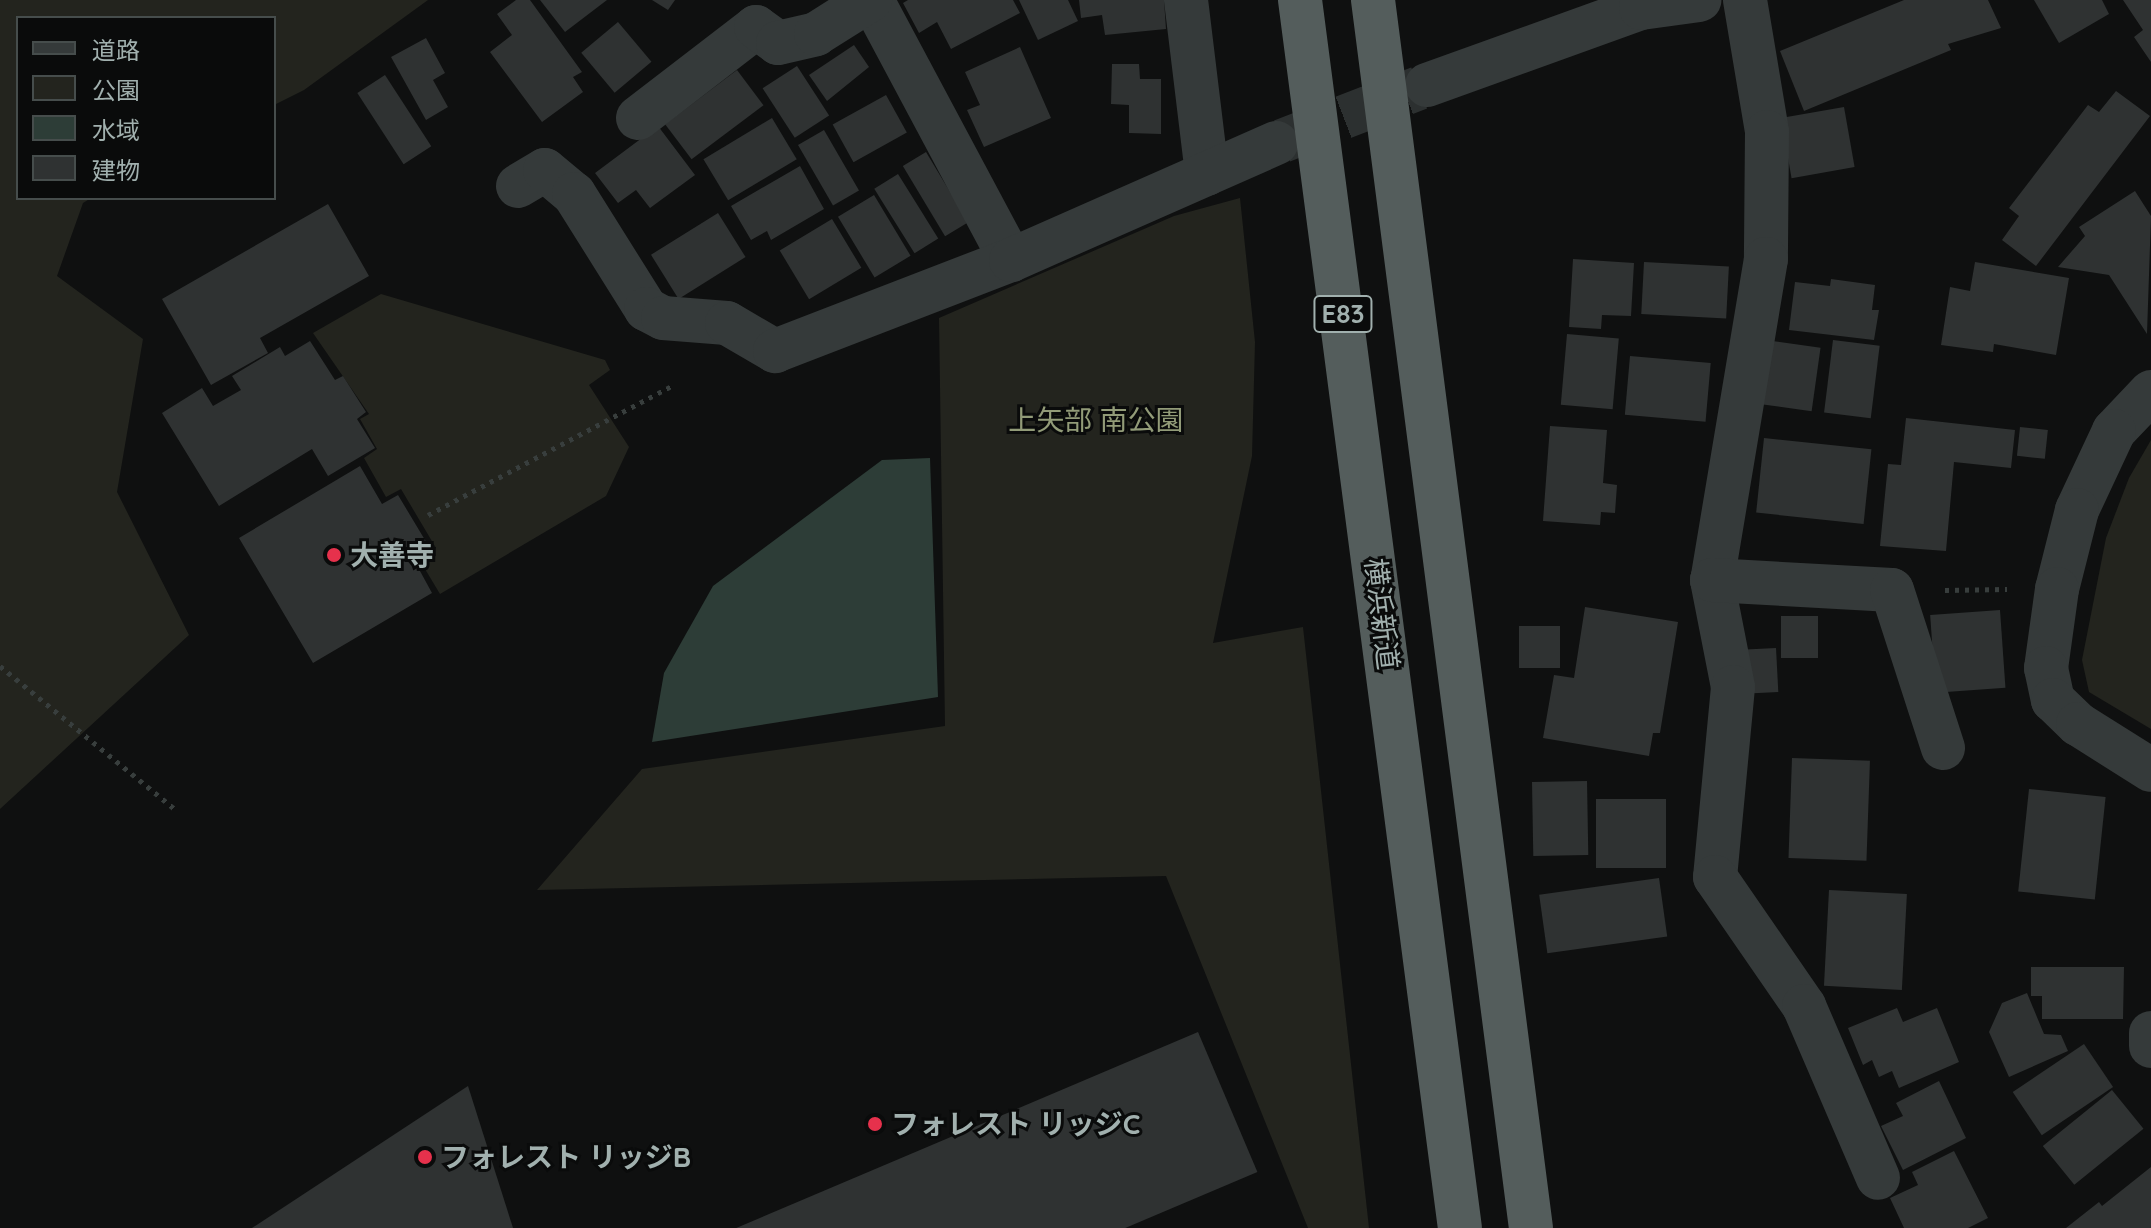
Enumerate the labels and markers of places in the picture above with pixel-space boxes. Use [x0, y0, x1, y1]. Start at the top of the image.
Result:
place label: 大善寺 [350, 538, 434, 572]
marker: 大善寺 [325, 546, 343, 564]
place label: フォレスト リッジC [891, 1107, 1140, 1141]
marker: フォレスト リッジC [866, 1115, 884, 1133]
place label: フォレスト リッジB [441, 1140, 691, 1174]
marker: フォレスト リッジB [416, 1148, 434, 1166]

